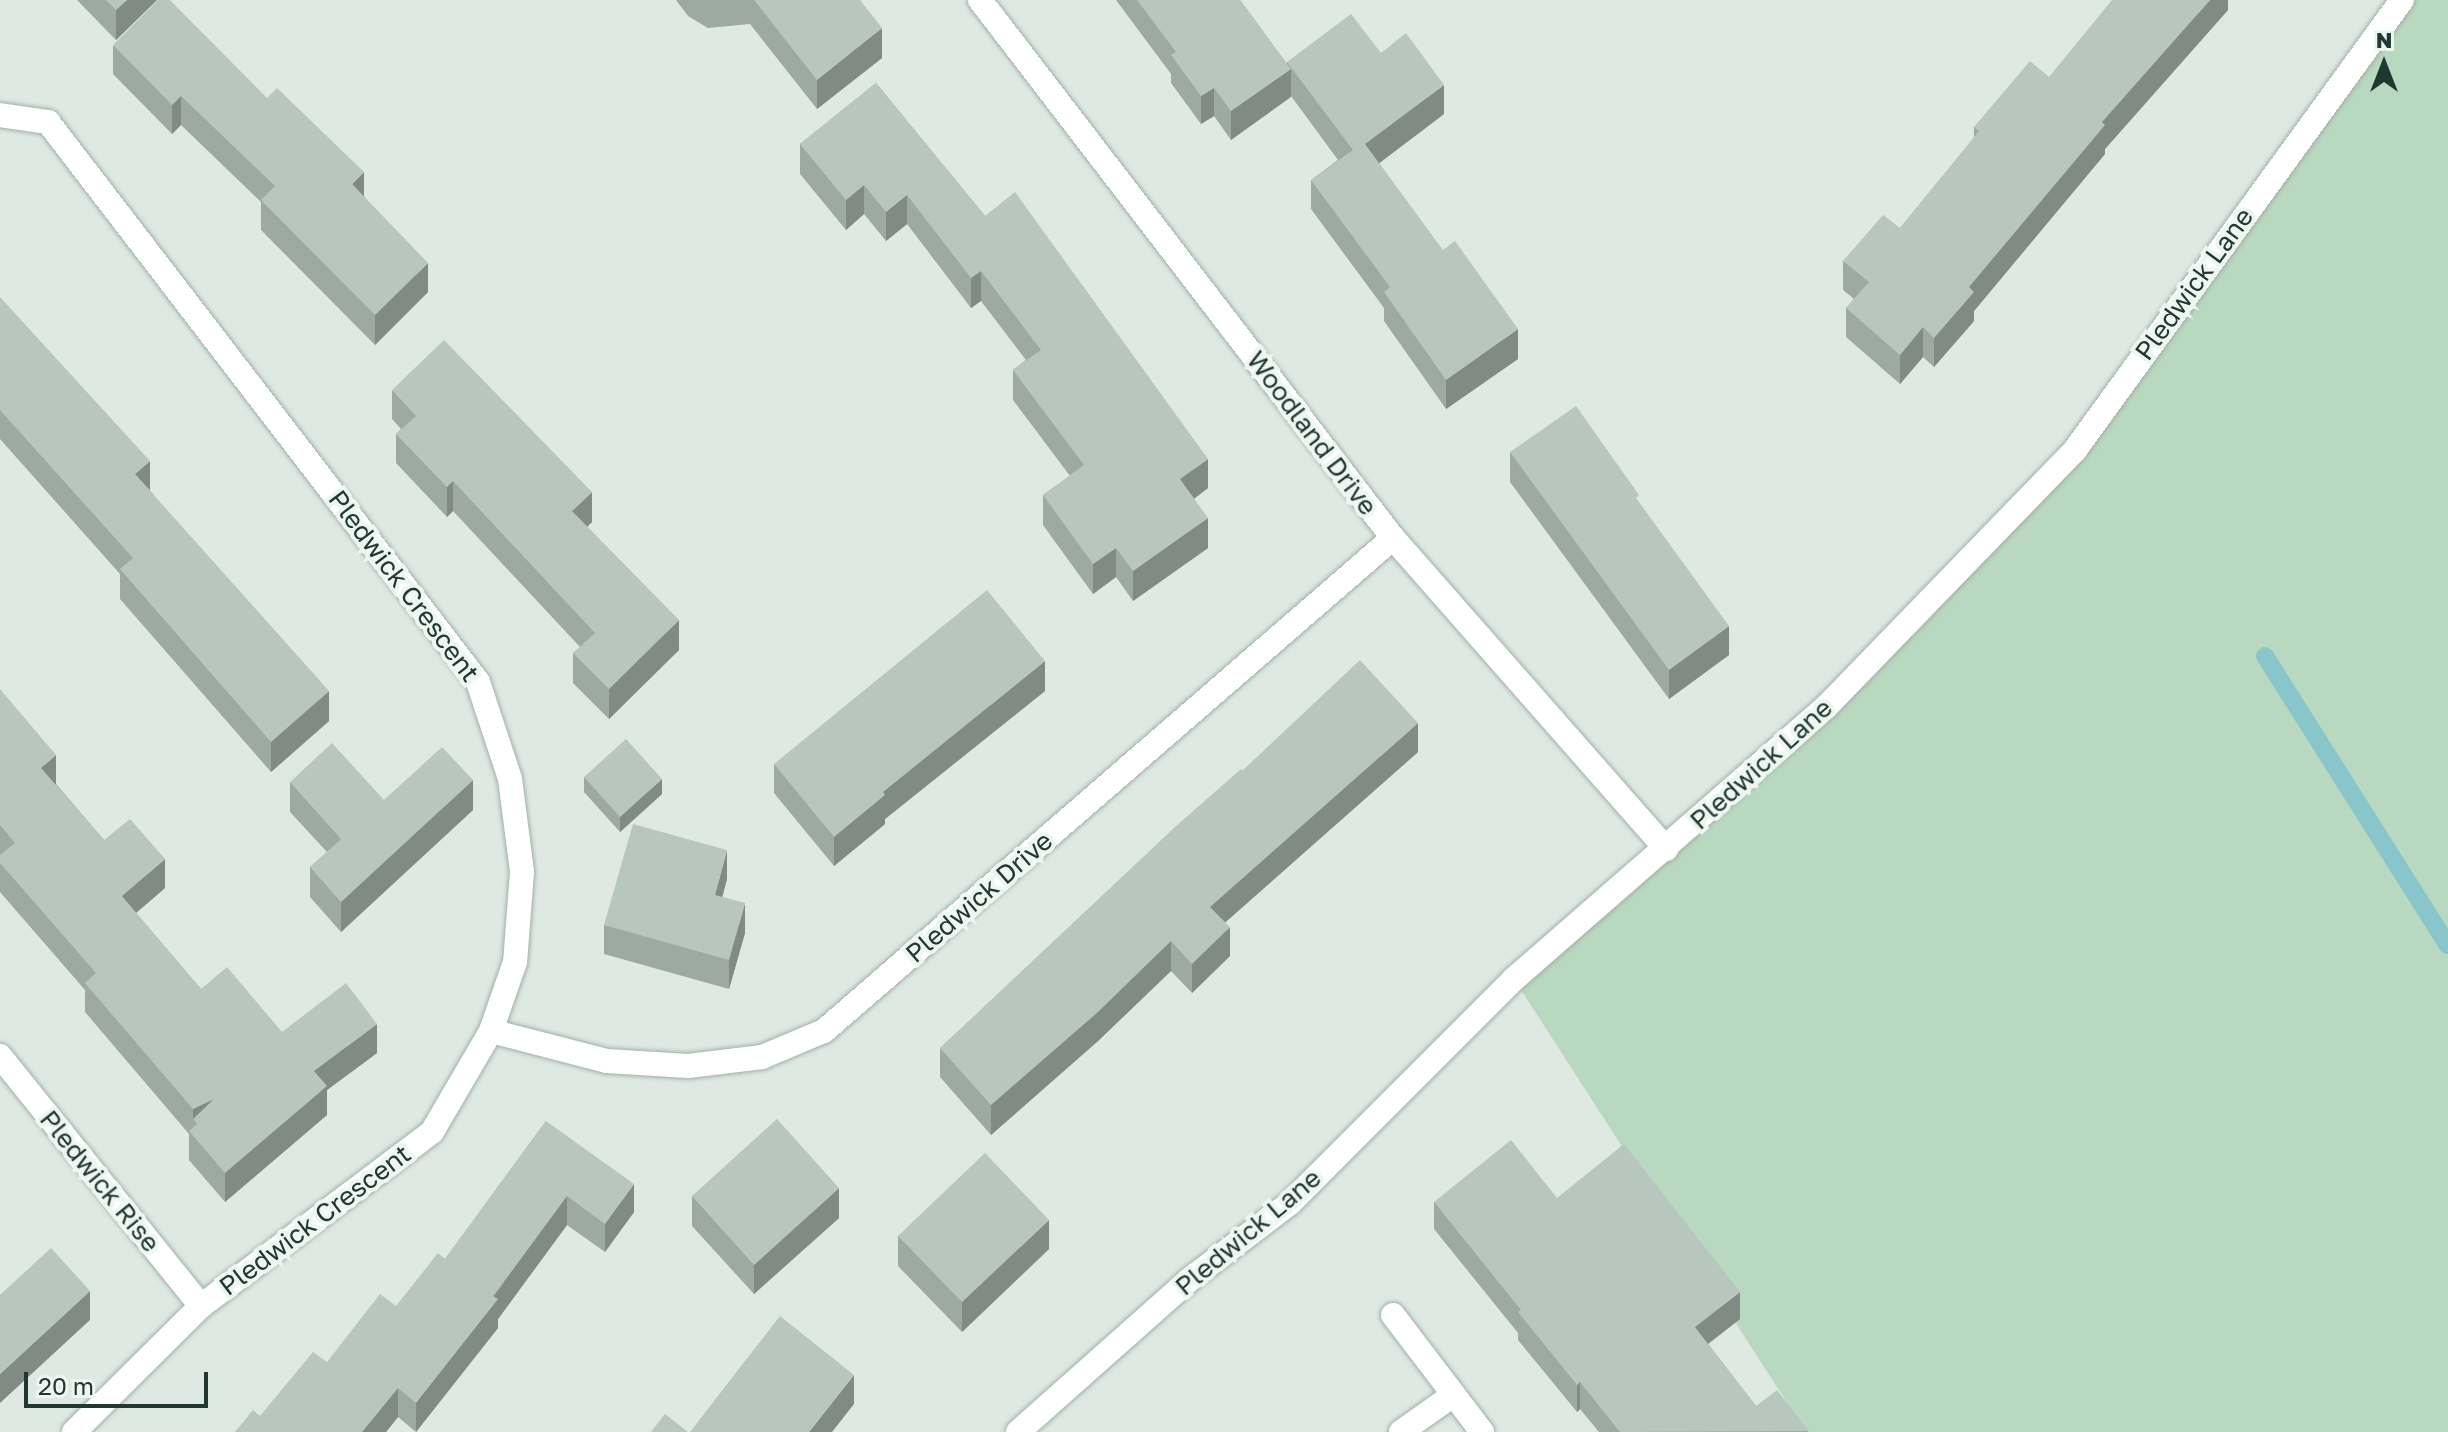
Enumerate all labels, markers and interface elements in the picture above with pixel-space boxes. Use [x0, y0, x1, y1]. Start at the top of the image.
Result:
north arrow [2344, 24, 2424, 104]
text: N [2376, 26, 2392, 53]
street label: Pledwick Lane [2128, 202, 2260, 366]
street label: Woodland Drive [1240, 345, 1384, 521]
street label: Pledwick Crescent [322, 484, 486, 688]
street label: Pledwick Lane [1684, 692, 1838, 836]
street label: Pledwick Drive [899, 825, 1059, 969]
street label: Pledwick Rise [33, 1104, 167, 1258]
street label: Pledwick Crescent [213, 1138, 417, 1302]
street label: Pledwick Lane [1169, 1162, 1327, 1302]
scale bar [28, 1356, 212, 1406]
text: 20 m [38, 1371, 94, 1400]

